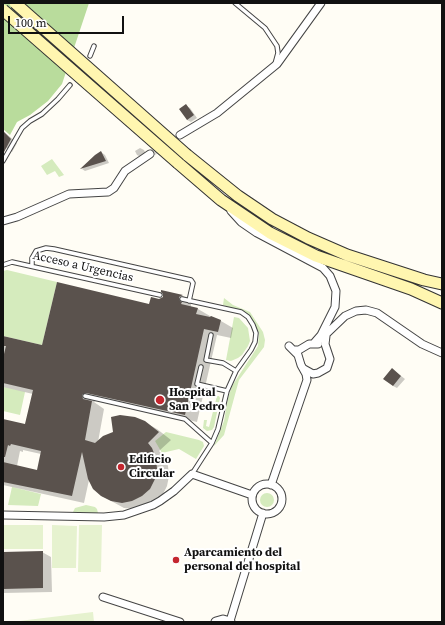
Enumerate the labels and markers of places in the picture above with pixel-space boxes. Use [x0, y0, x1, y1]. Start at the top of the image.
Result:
place label: Hospital San Pedro [169, 386, 224, 414]
marker: Hospital San Pedro [154, 394, 166, 406]
place label: Edificio Circular [129, 453, 175, 481]
marker: Edificio Circular [116, 462, 126, 472]
place label: Aparcamiento del personal del hospital [184, 546, 300, 574]
marker: Aparcamiento del personal del hospital [171, 555, 181, 565]

